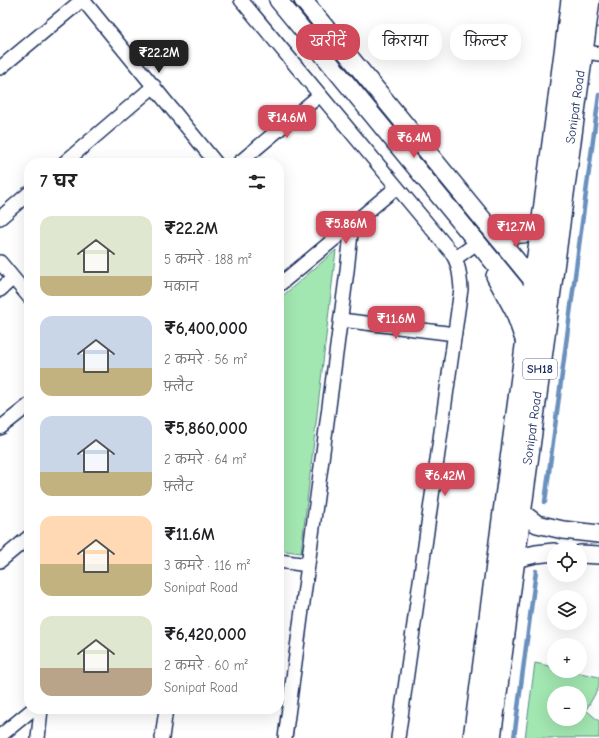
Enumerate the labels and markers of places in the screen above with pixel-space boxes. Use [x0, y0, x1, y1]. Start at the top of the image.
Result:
pin: ₹22.2M [126, 40, 192, 74]
pin: ₹14.6M [254, 105, 320, 139]
pin: ₹6.4M [386, 125, 442, 159]
pin: ₹5.86M [313, 211, 379, 245]
pin: ₹12.7M [483, 214, 549, 248]
pin: ₹11.6M [363, 306, 429, 340]
pin: ₹6.42M [412, 463, 478, 497]

